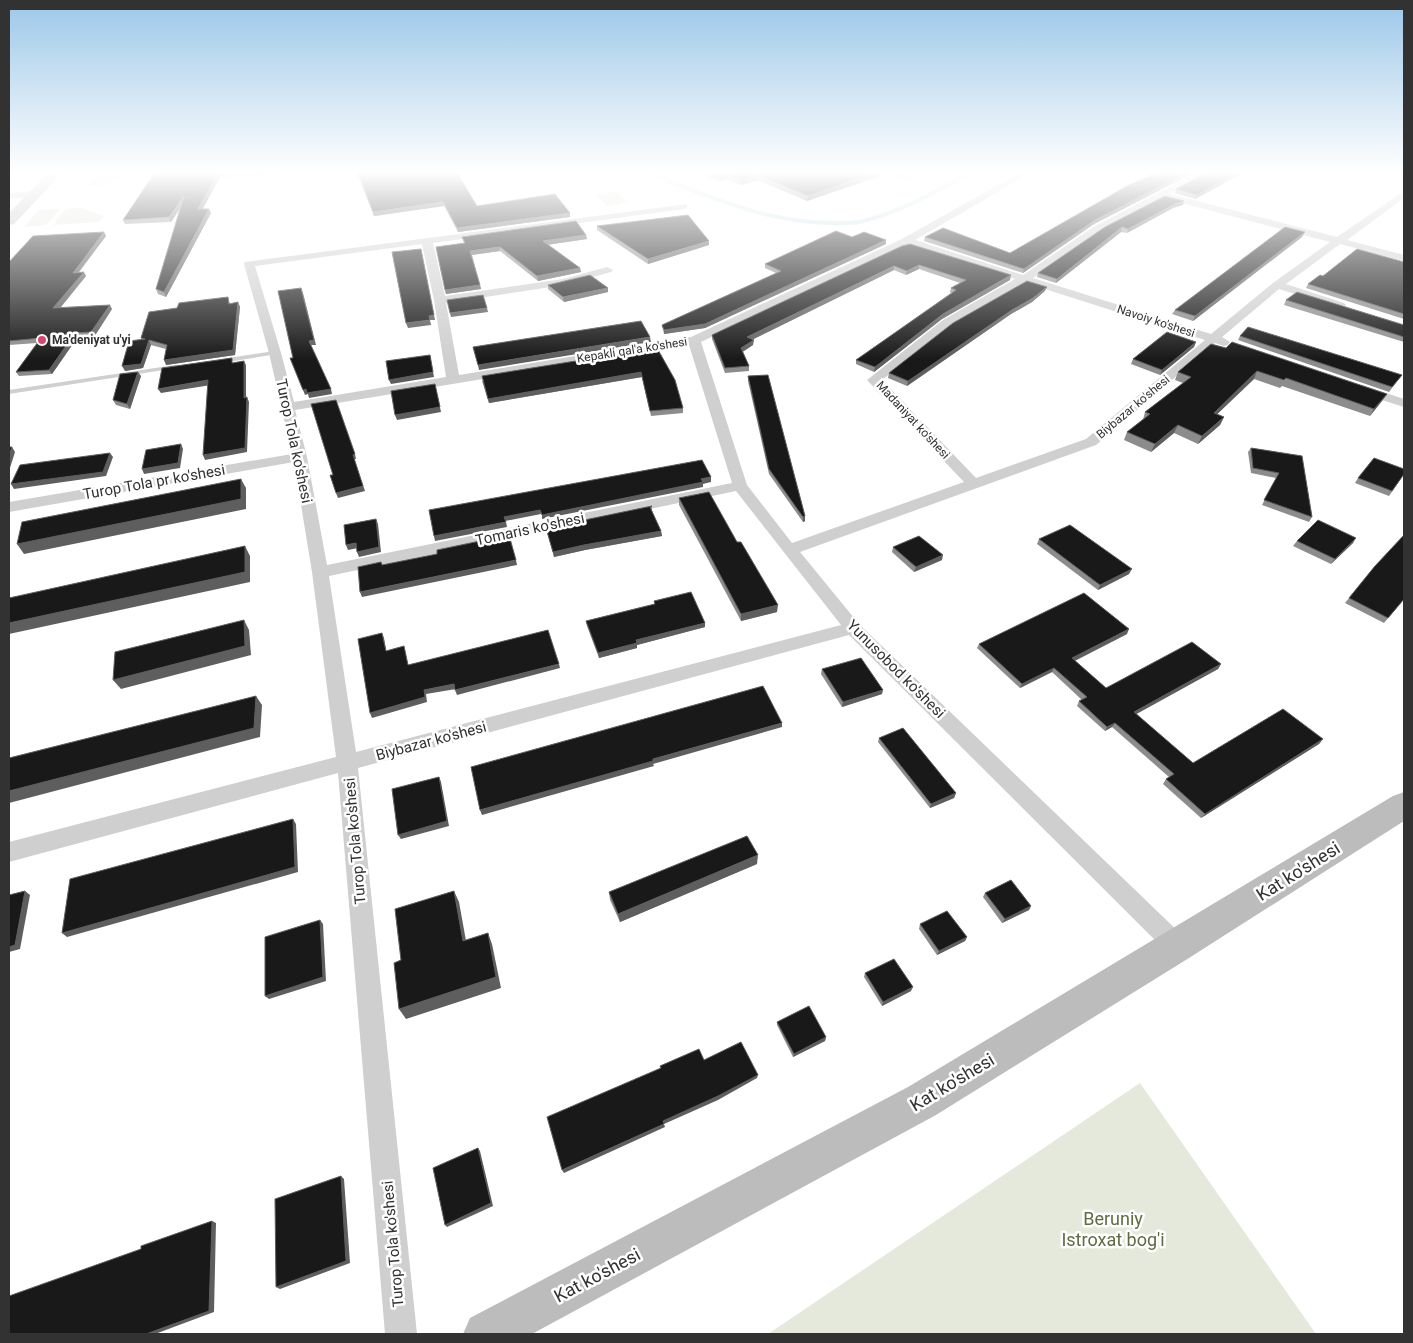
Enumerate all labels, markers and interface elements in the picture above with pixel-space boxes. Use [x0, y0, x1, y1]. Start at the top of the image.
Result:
street label: Navoiy ko'shesi [1115, 302, 1197, 340]
place label: Ma'deniyat u'yi [52, 333, 131, 347]
marker: Ma'deniyat u'yi [36, 334, 48, 346]
street label: Kepakli qal'a ko'shesi [576, 334, 688, 366]
street label: Biybazar ko'shesi [1094, 372, 1172, 442]
street label: Turop Tola ko'shesi [272, 377, 316, 505]
street label: Madaniyat ko'shesi [873, 378, 953, 462]
street label: Turop Tola pr ko'shesi [82, 461, 226, 503]
street label: Tomaris ko'shesi [474, 509, 586, 549]
street label: Yunusobod ko'shesi [843, 616, 949, 722]
street label: Biybazar ko'shesi [374, 718, 488, 764]
street label: Turop Tola ko'shesi [341, 777, 369, 905]
street label: Kat ko'shesi [1252, 837, 1344, 905]
street label: Kat ko'shesi [906, 1049, 998, 1115]
street label: Turop Tola ko'shesi [379, 1180, 407, 1308]
park label: Beruniy Istroxat bog'i [1061, 1208, 1165, 1250]
street label: Kat ko'shesi [550, 1244, 644, 1306]

